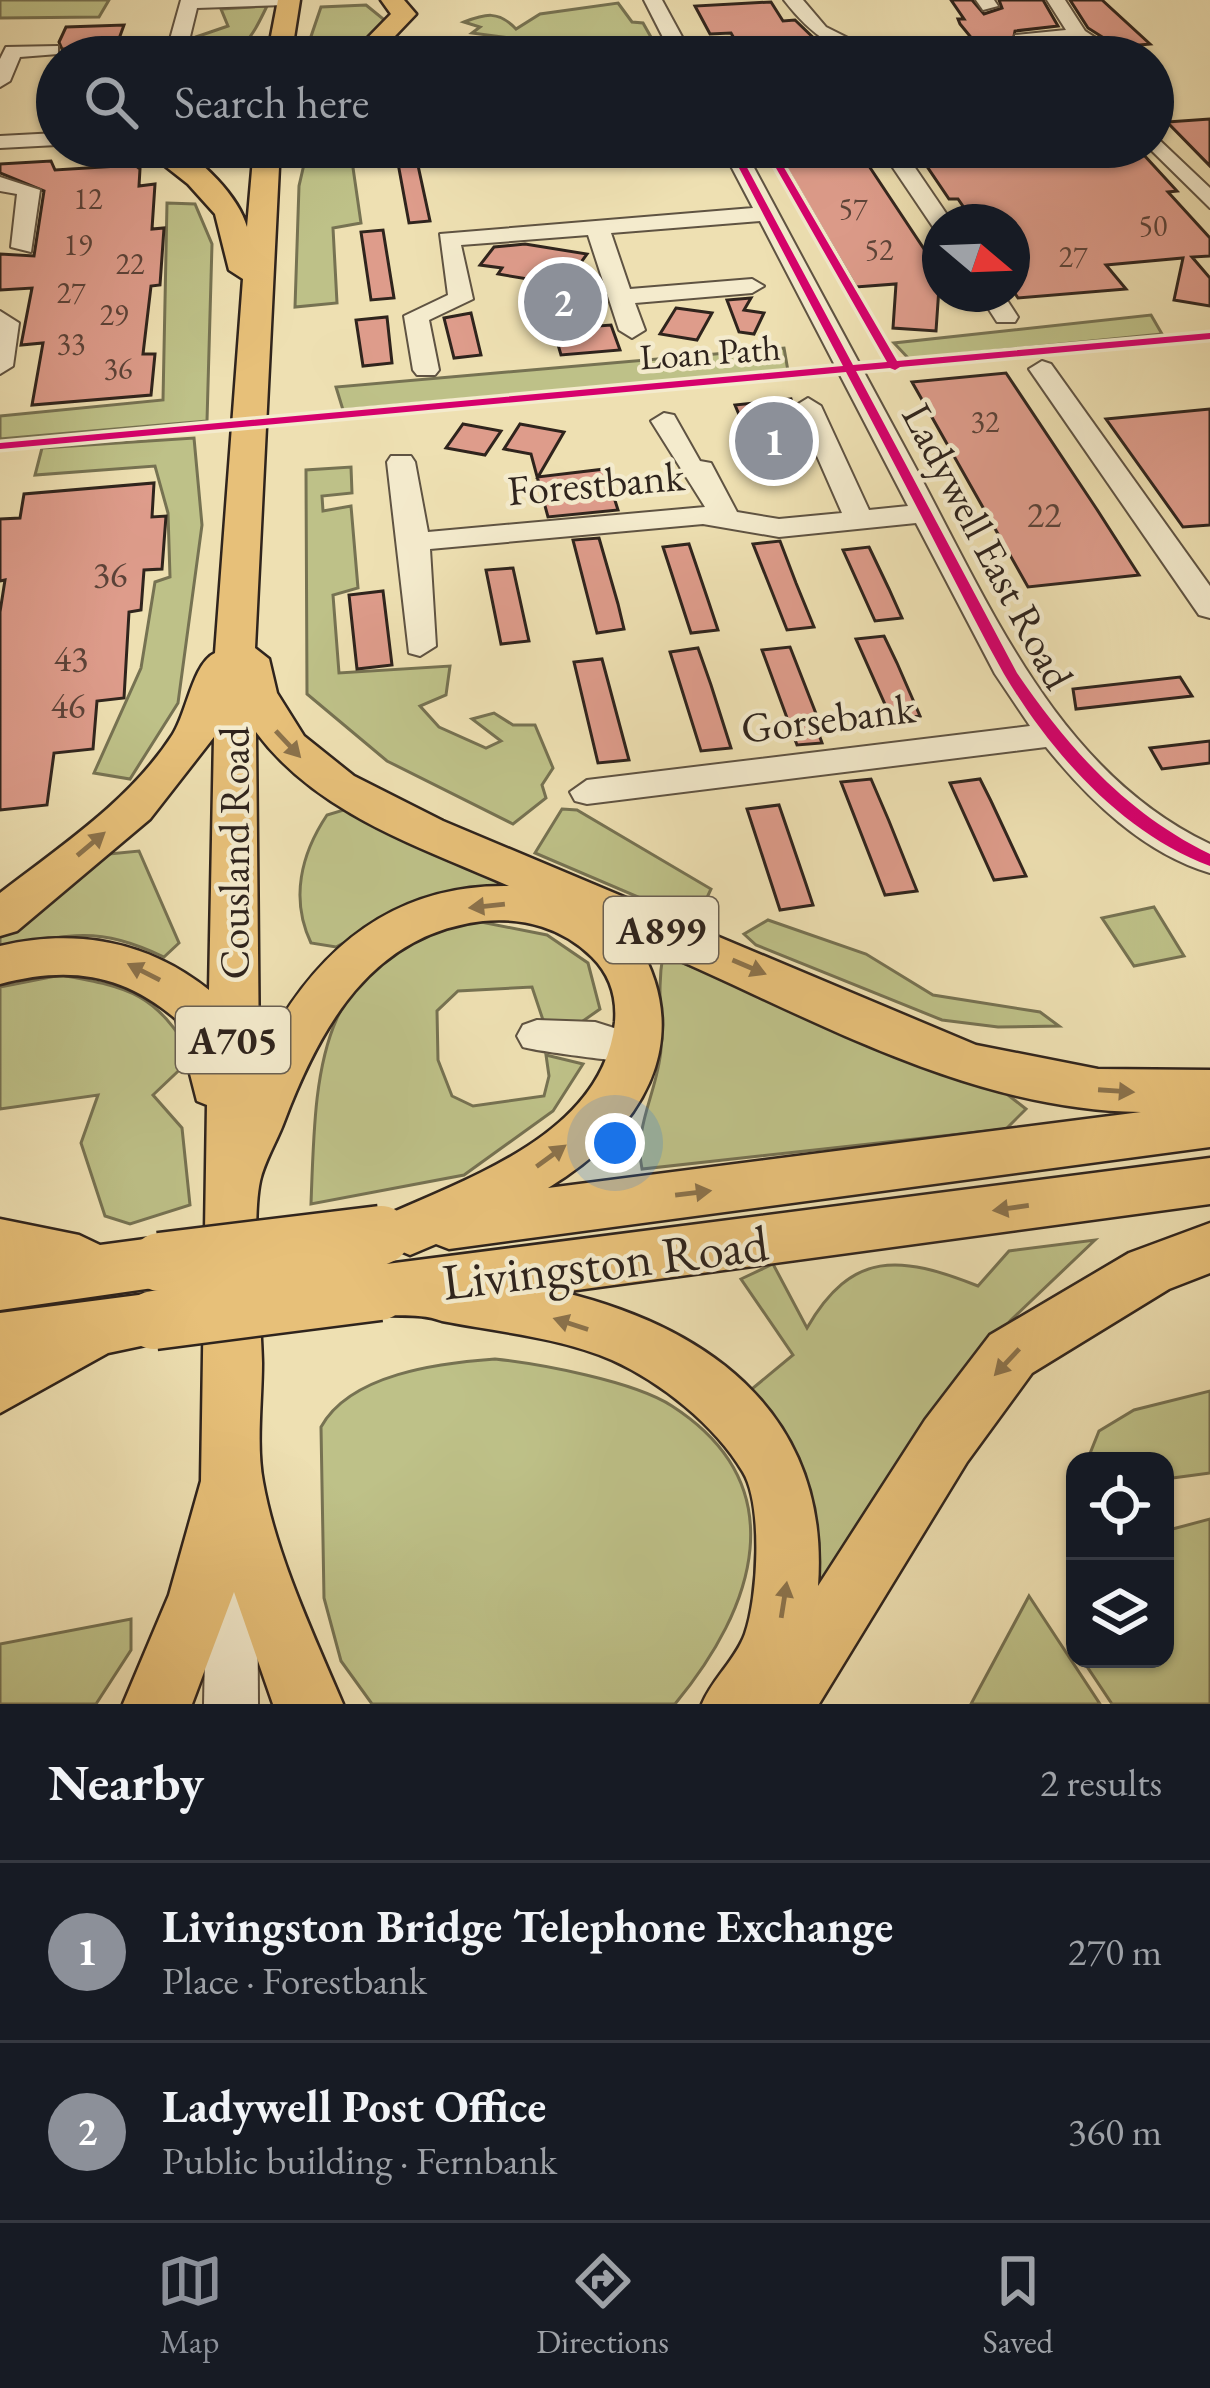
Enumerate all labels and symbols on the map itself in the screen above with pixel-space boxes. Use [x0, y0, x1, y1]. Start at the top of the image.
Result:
house number: 12 [74, 179, 103, 218]
house number: 57 [839, 189, 868, 228]
north arrow [922, 204, 1030, 312]
house number: 50 [1139, 206, 1167, 245]
house number: 19 [64, 225, 92, 264]
house number: 52 [865, 230, 894, 269]
house number: 27 [1059, 237, 1088, 276]
house number: 22 [116, 244, 145, 283]
pin: 2 [524, 257, 602, 347]
house number: 27 [57, 273, 86, 312]
house number: 29 [100, 295, 128, 334]
house number: 33 [57, 324, 85, 363]
street label: Loan Path [638, 324, 782, 380]
house number: 36 [104, 349, 132, 388]
street label: Ladywell East Road [890, 394, 1087, 699]
pin: 1 [735, 396, 813, 486]
house number: 32 [971, 402, 1000, 441]
street label: Forestbank [505, 448, 688, 518]
house number: 22 [1027, 491, 1061, 538]
house number: 36 [93, 551, 127, 598]
house number: 43 [54, 635, 88, 682]
street label: Gorsebank [738, 680, 919, 756]
house number: 46 [51, 682, 85, 729]
street label: Cousland Road [207, 726, 262, 979]
one-way arrow [273, 729, 301, 758]
one-way arrow [76, 832, 106, 858]
one-way arrow [468, 896, 505, 915]
road number: A899 [604, 897, 718, 963]
one-way arrow [732, 958, 768, 977]
one-way arrow [127, 963, 162, 983]
road number: A705 [176, 1007, 290, 1073]
one-way arrow [1098, 1081, 1135, 1100]
your location [585, 1113, 645, 1173]
one-way arrow [535, 1145, 567, 1169]
one-way arrow [675, 1184, 712, 1203]
one-way arrow [992, 1199, 1029, 1218]
street label: Livingston Road [438, 1209, 772, 1315]
one-way arrow [552, 1313, 589, 1332]
one-way arrow [994, 1347, 1021, 1376]
one-way arrow [774, 1581, 793, 1618]

